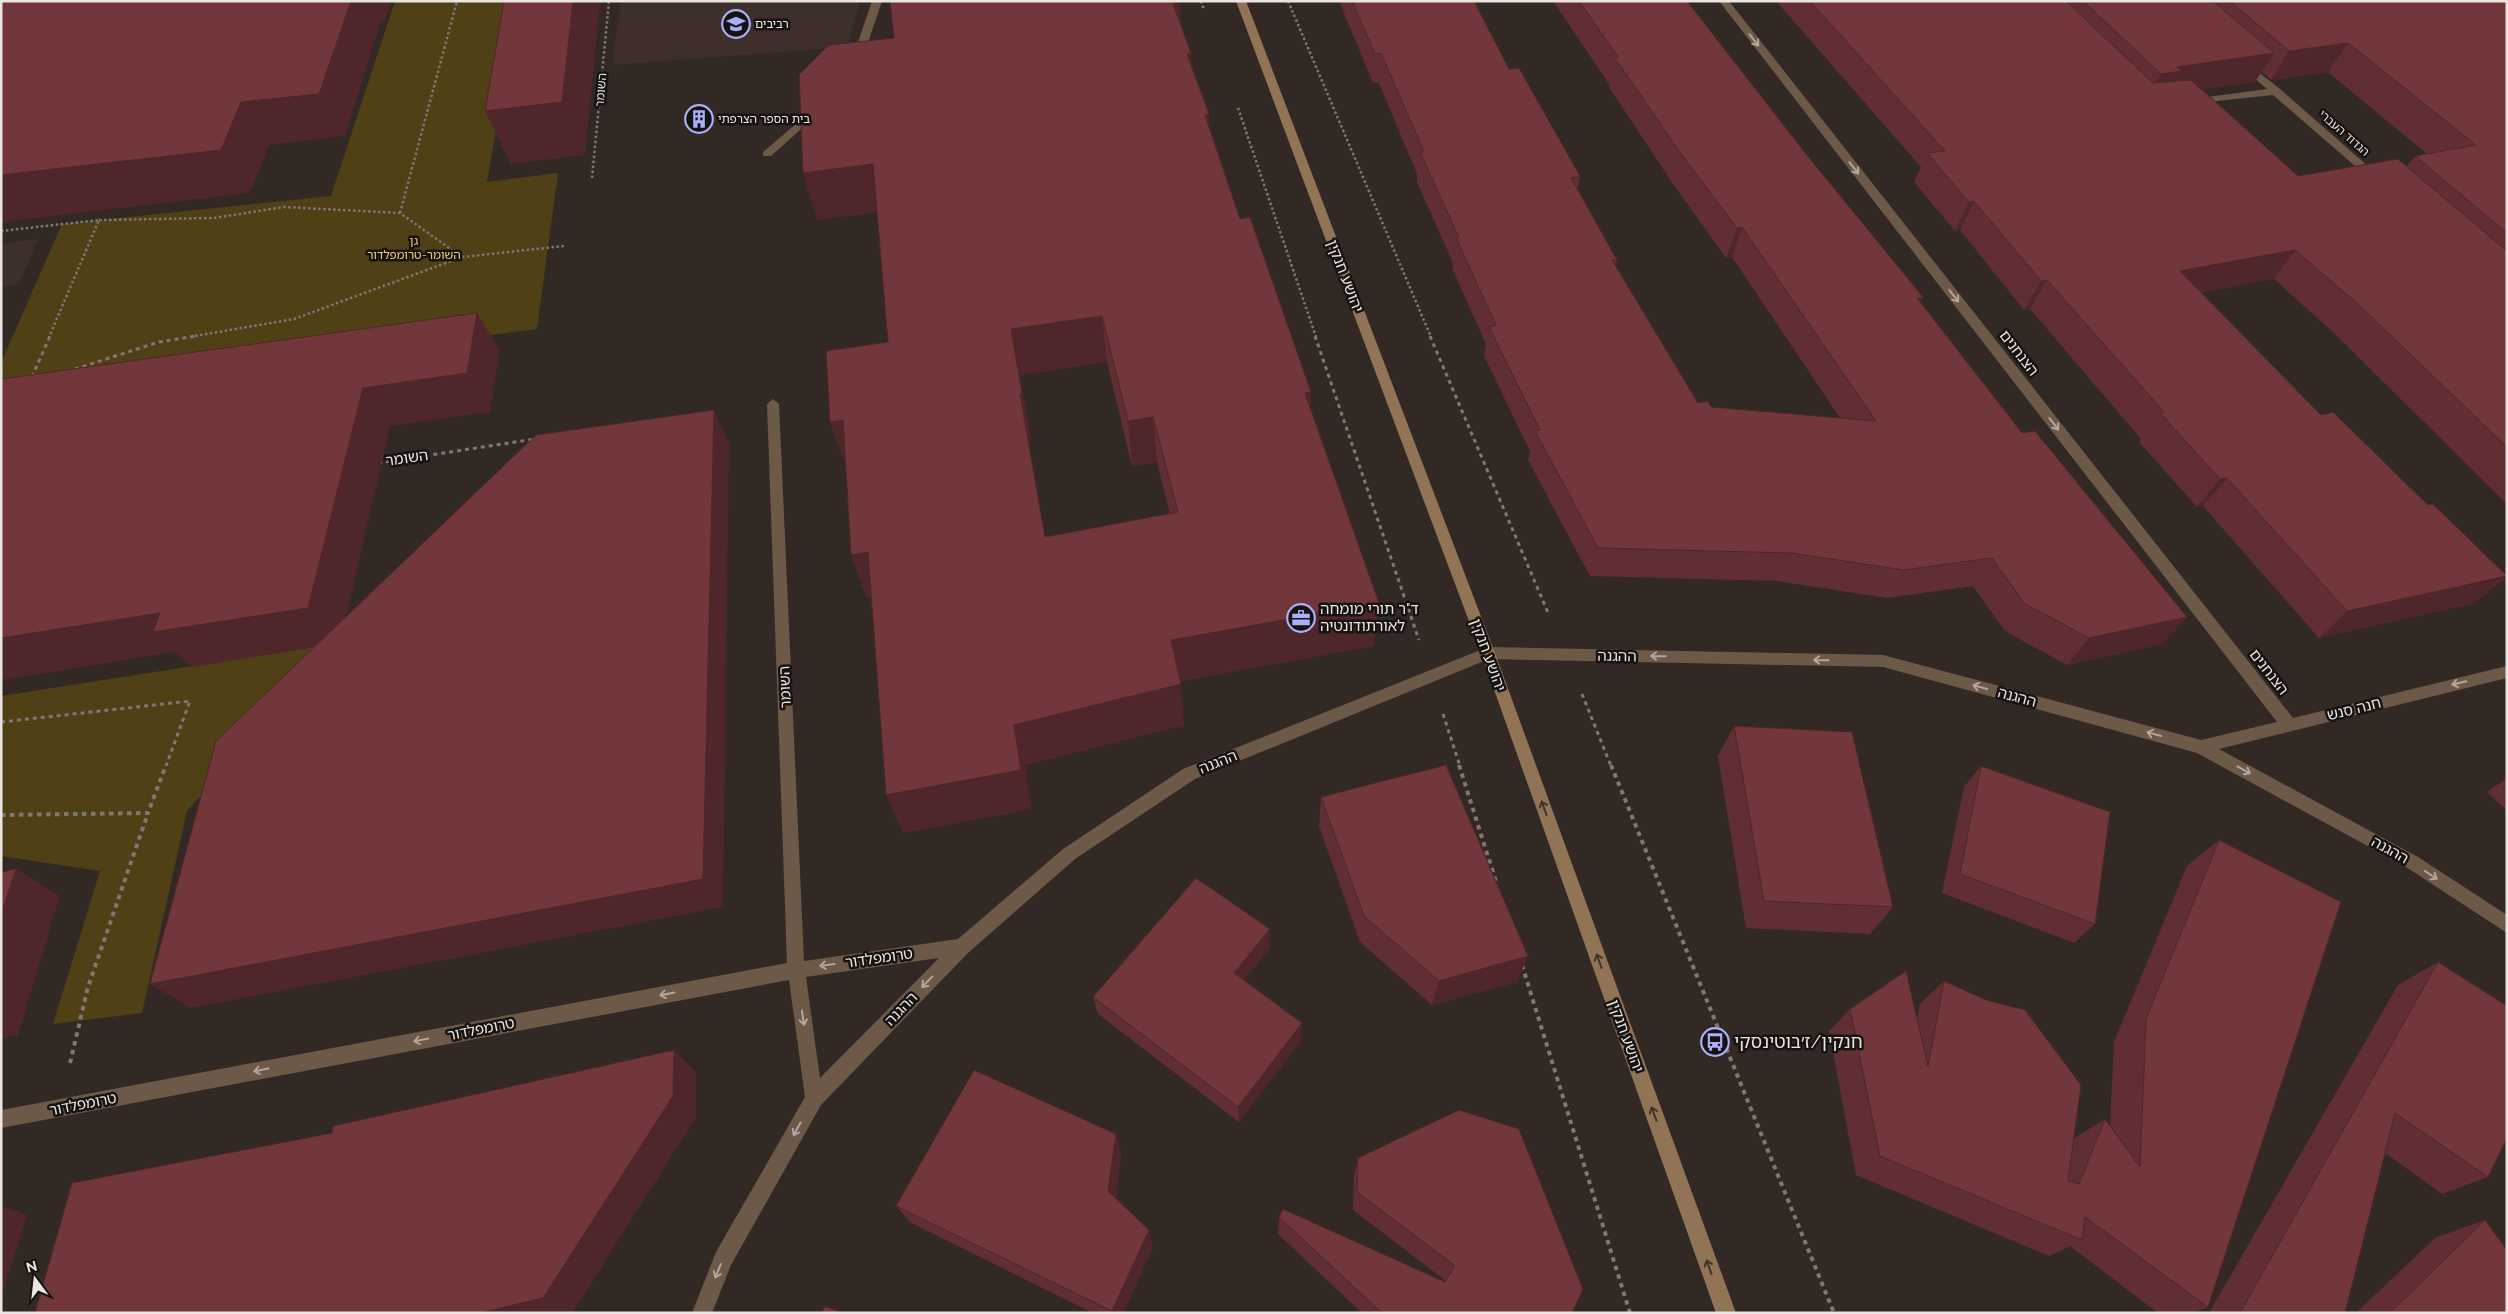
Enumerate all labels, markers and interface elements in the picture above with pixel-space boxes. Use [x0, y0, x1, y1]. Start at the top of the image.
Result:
school or university icon: רביבים [721, 9, 751, 39]
place label: רביבים [755, 17, 789, 31]
one-way arrow [1748, 33, 1759, 46]
street label: השומר [593, 72, 609, 108]
building icon: בית הספר הצרפתי [684, 104, 714, 134]
street label: הגדוד העברי [2316, 107, 2372, 159]
place label: בית הספר הצרפתי [718, 112, 810, 126]
one-way arrow [1849, 161, 1859, 175]
park label: גן השומר-טרומפלדור [367, 234, 461, 262]
street label: יהושע חנקין [1323, 237, 1367, 315]
one-way arrow [1949, 289, 1959, 303]
street label: הצנחנים [1996, 327, 2042, 379]
one-way arrow [2049, 417, 2059, 431]
street label: השומר [385, 446, 429, 470]
place label: ד"ר תורי מומחה לאורתודונטיה [1320, 600, 1419, 635]
office icon: ד"ר תורי מומחה לאורתודונטיה [1286, 603, 1316, 633]
street label: יהושע חנקין [1467, 616, 1509, 694]
street label: הצנחנים [2246, 646, 2292, 698]
street label: ההגנה [1597, 647, 1637, 665]
one-way arrow [1651, 652, 1667, 661]
one-way arrow [1813, 655, 1829, 664]
street label: השומר [775, 665, 795, 709]
one-way arrow [2452, 679, 2468, 688]
one-way arrow [1972, 682, 1988, 691]
street label: ההגנה [1996, 683, 2038, 711]
street label: חנה סנש [2325, 694, 2383, 724]
one-way arrow [2146, 729, 2162, 738]
street label: ההגנה [1196, 746, 1240, 778]
one-way arrow [2236, 765, 2251, 775]
one-way arrow [1539, 801, 1548, 816]
street label: ההגנה [2368, 833, 2412, 867]
one-way arrow [2424, 870, 2438, 880]
street label: טרומפלדור [844, 944, 914, 972]
one-way arrow [1594, 954, 1603, 969]
one-way arrow [819, 961, 835, 971]
one-way arrow [921, 976, 934, 988]
street label: ההגנה [881, 989, 921, 1029]
one-way arrow [659, 990, 675, 999]
street label: יהושע חנקין [1605, 997, 1647, 1075]
one-way arrow [798, 1009, 808, 1025]
street label: טרומפלדור [446, 1014, 516, 1044]
bus stop icon: חנקין/ז׳בוטינסקי [1700, 1027, 1730, 1057]
place label: חנקין/ז׳בוטינסקי [1734, 1031, 1863, 1052]
one-way arrow [413, 1036, 429, 1046]
one-way arrow [254, 1066, 270, 1076]
street label: טרומפלדור [48, 1089, 118, 1119]
one-way arrow [1649, 1107, 1658, 1122]
one-way arrow [792, 1121, 802, 1136]
north arrow [10, 1254, 60, 1304]
text: N [24, 1257, 39, 1276]
one-way arrow [1704, 1260, 1713, 1275]
one-way arrow [713, 1263, 723, 1278]

